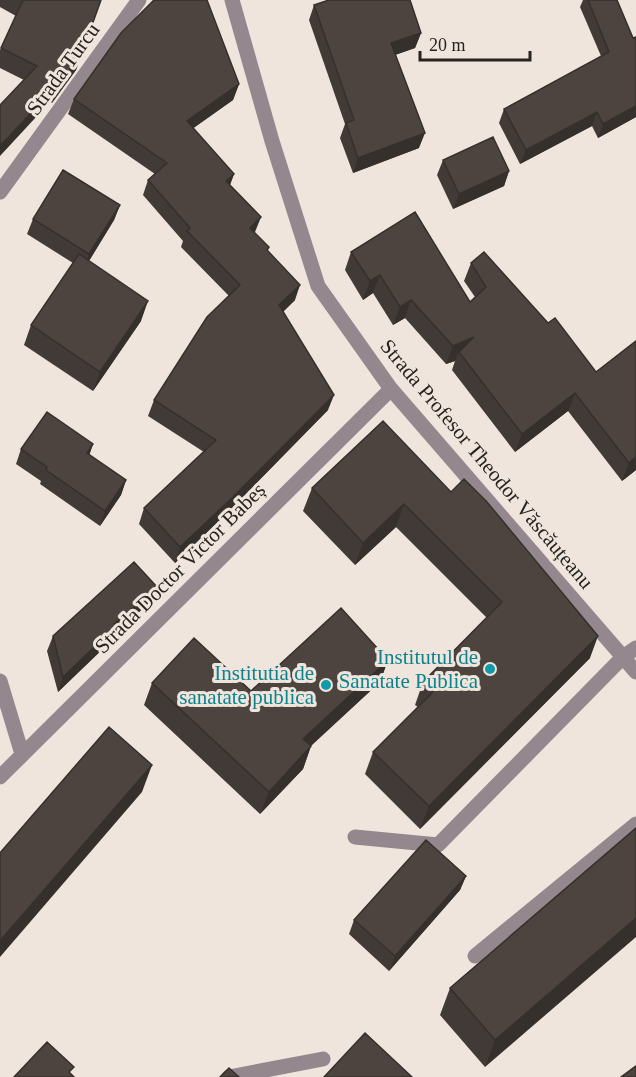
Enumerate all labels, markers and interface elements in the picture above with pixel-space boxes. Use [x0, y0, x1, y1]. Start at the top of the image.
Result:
street label: Strada Turcu [22, 18, 105, 120]
scale bar [420, 24, 530, 62]
text: 20 m [429, 35, 466, 55]
street label: Strada Profesor Theodor Văscăuțeanu [376, 334, 599, 594]
street label: Strada Doctor Victor Babeș [90, 478, 270, 658]
place label: Institutul de Sanatate Publica [339, 645, 479, 693]
place label: Institutia de sanatate publica [179, 661, 315, 709]
marker: Institutul de Sanatate Publica [483, 662, 497, 676]
marker: Institutia de sanatate publica [319, 678, 333, 692]

